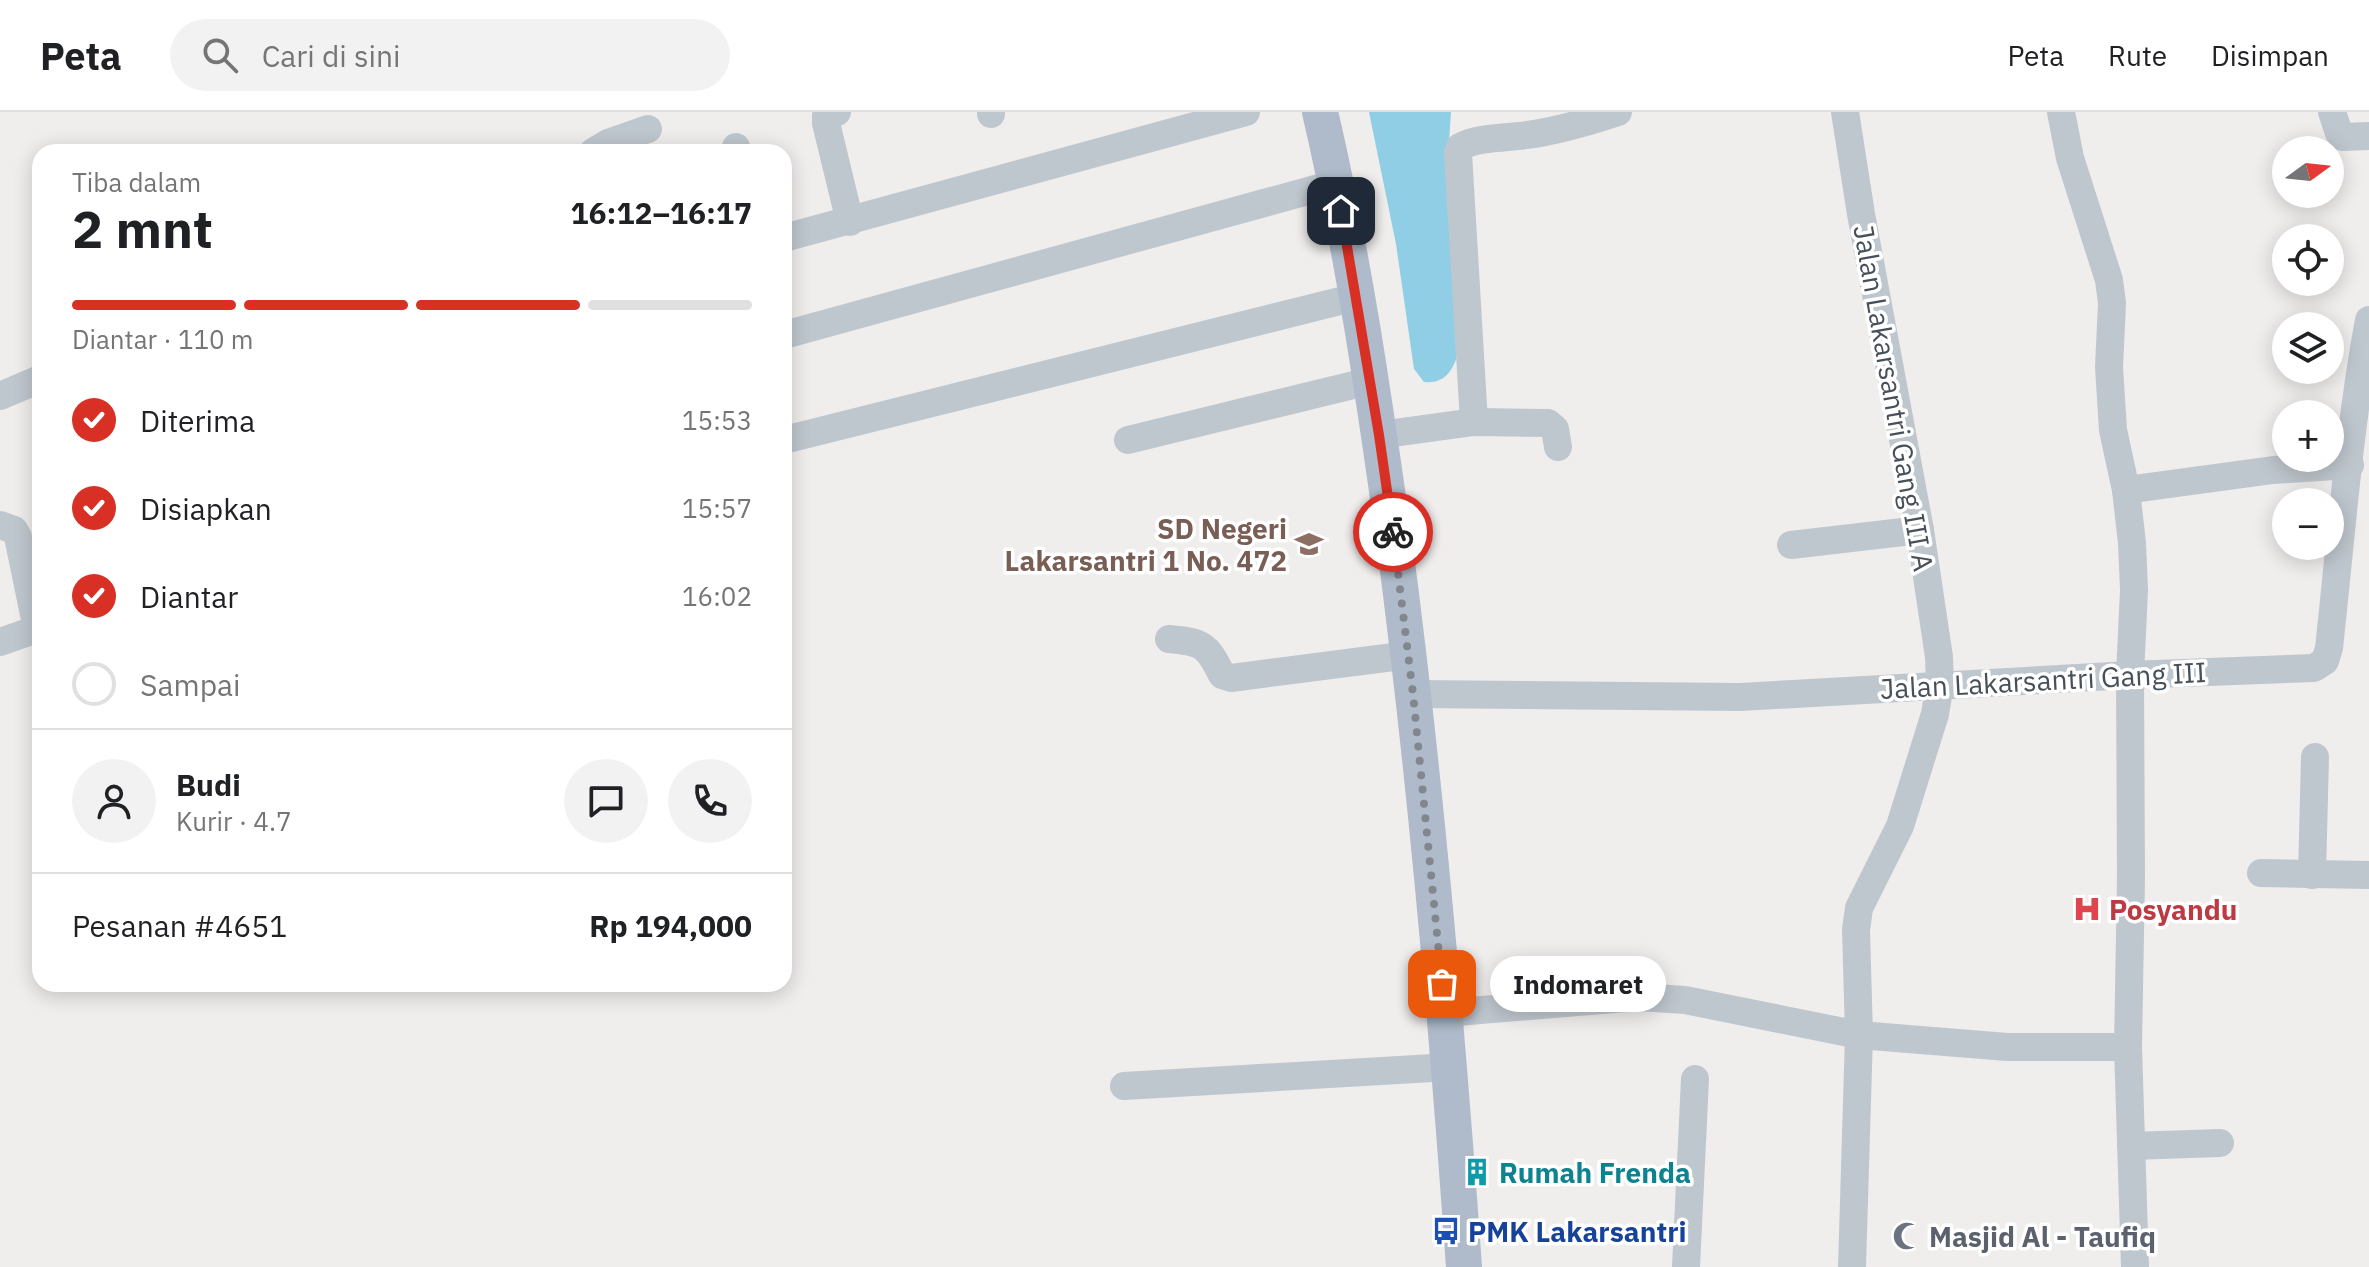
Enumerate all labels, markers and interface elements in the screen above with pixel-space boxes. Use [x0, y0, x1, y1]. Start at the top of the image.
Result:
search box [170, 19, 730, 91]
text: Peta [40, 31, 122, 80]
icon: search [198, 33, 242, 77]
text: Cari di sini [262, 36, 401, 75]
text: Peta [2008, 37, 2064, 74]
text: Rute [2108, 37, 2167, 74]
text: Disimpan [2211, 37, 2329, 74]
north arrow [2272, 136, 2344, 208]
map controls [2272, 136, 2344, 560]
text: Tiba dalam [72, 165, 201, 199]
pin [1307, 177, 1375, 245]
icon: home [1319, 189, 1363, 233]
text: 16:12–16:17 [571, 193, 752, 232]
text: 2 mnt [72, 195, 213, 262]
street label: Jalan Lakarsantri Gang III A [1845, 222, 1943, 574]
button: locate [2272, 224, 2344, 296]
button: layers [2272, 312, 2344, 384]
text: Diantar · 110 m [72, 322, 254, 356]
icon: check [72, 398, 116, 442]
button: + [2272, 400, 2344, 472]
text: Diterima [140, 401, 255, 440]
text: 15:53 [682, 403, 752, 437]
icon: check [72, 486, 116, 530]
button: − [2272, 488, 2344, 560]
text: Disiapkan [140, 489, 272, 528]
text: 15:57 [682, 491, 752, 525]
courier [1353, 492, 1433, 572]
place label: SD Negeri Lakarsantri 1 No. 472 [1005, 510, 1287, 579]
icon: bike [1371, 510, 1415, 554]
school or university icon: SD Negeri Lakarsantri 1 No. 472 [1294, 529, 1324, 559]
icon: check [72, 574, 116, 618]
text: Diantar [140, 577, 238, 616]
text: 16:02 [682, 579, 752, 613]
street label: Jalan Lakarsantri Gang III [1879, 653, 2207, 707]
text: Sampai [140, 665, 241, 704]
button: person [72, 759, 156, 843]
button: chat [564, 759, 648, 843]
button: phone [668, 759, 752, 843]
text: Budi [176, 765, 241, 804]
text: Kurir · 4.7 [176, 804, 292, 838]
place label: Posyandu [2109, 891, 2237, 928]
hospital icon: Posyandu [2072, 894, 2102, 924]
text: Pesanan #4651 [72, 906, 287, 945]
text: Rp 194,000 [589, 906, 752, 945]
pin [1408, 950, 1476, 1018]
callout: Indomaret [1490, 956, 1666, 1012]
icon: bag [1420, 962, 1464, 1006]
text: Indomaret [1513, 967, 1643, 1001]
place label: Rumah Frenda [1499, 1154, 1691, 1191]
building icon: Rumah Frenda [1462, 1157, 1492, 1187]
place label: PMK Lakarsantri [1468, 1213, 1686, 1250]
bus stop icon: PMK Lakarsantri [1431, 1216, 1461, 1246]
place label: Masjid Al - Taufiq [1929, 1218, 2156, 1255]
mosque icon: Masjid Al - Taufiq [1892, 1221, 1922, 1251]

